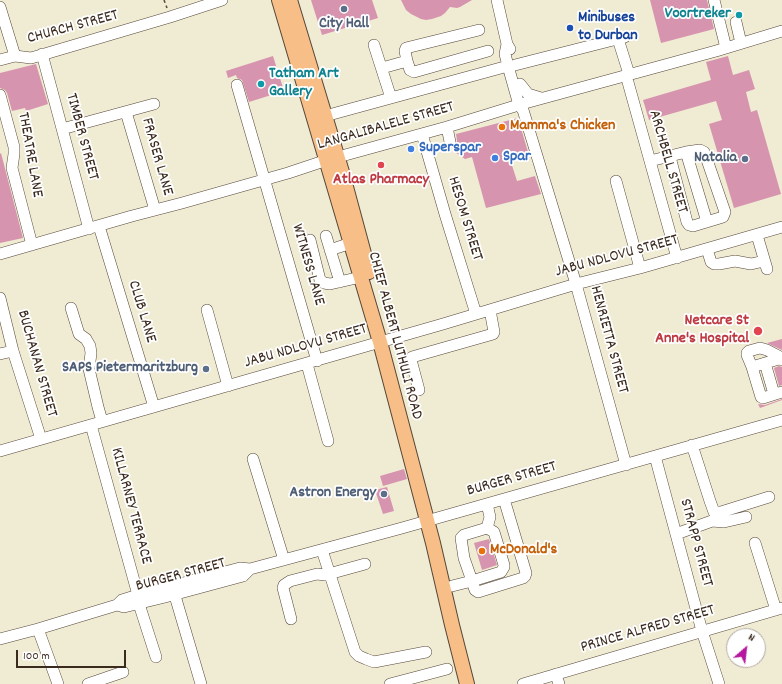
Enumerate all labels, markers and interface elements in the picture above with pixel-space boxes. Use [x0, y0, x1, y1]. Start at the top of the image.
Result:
marker: City Hall [339, 4, 349, 14]
place label: Voortreker [665, 5, 731, 25]
street label: CHURCH STREET [25, 7, 121, 49]
place label: Minibuses to Durban [578, 9, 638, 47]
marker: Voortreker [734, 10, 744, 20]
place label: City Hall [319, 15, 369, 35]
marker: Minibuses to Durban [565, 23, 575, 33]
place label: Tatham Art Gallery [269, 65, 339, 103]
marker: Tatham Art Gallery [256, 79, 266, 89]
street label: TIMBER STREET [60, 91, 102, 183]
street label: LANGALIBALELE STREET [315, 98, 457, 156]
street label: ARCHBELL STREET [643, 108, 691, 216]
street label: THEATRE LANE [12, 111, 46, 199]
street label: FRASER LANE [136, 116, 176, 198]
place label: Mamma's Chicken [510, 117, 616, 137]
marker: Mamma's Chicken [497, 122, 507, 132]
place label: Superspar [419, 139, 481, 159]
marker: Superspar [406, 144, 416, 154]
place label: Spar [503, 148, 531, 168]
place label: Natalia [694, 149, 737, 169]
marker: Spar [490, 153, 500, 163]
marker: Natalia [740, 154, 750, 164]
marker: Atlas Pharmacy [376, 160, 386, 170]
place label: Atlas Pharmacy [333, 171, 429, 191]
street label: HESOM STREET [442, 175, 486, 263]
street label: WITNESS LANE [286, 222, 328, 308]
street label: JABU NDLOVU STREET [553, 231, 681, 283]
street label: CHIEF ALBERT LUTHULI ROAD [362, 250, 426, 422]
street label: CLUB LANE [122, 279, 160, 345]
street label: HENRIETTA STREET [584, 284, 632, 396]
street label: BUCHANAN STREET [12, 308, 60, 420]
place label: Netcare St Anne's Hospital [655, 312, 749, 350]
street label: JABU NDLOVU STREET [242, 320, 370, 374]
marker: Netcare St Anne's Hospital [752, 325, 764, 337]
place label: SAPS Pietermaritzburg [62, 359, 198, 379]
marker: SAPS Pietermaritzburg [201, 364, 211, 374]
street label: KILLARNEY TERRACE [105, 446, 155, 566]
street label: BURGER STREET [465, 458, 559, 502]
place label: Astron Energy [289, 484, 376, 504]
marker: Astron Energy [379, 489, 389, 499]
street label: STRAPP STREET [674, 497, 716, 589]
place label: McDonald's [490, 541, 557, 561]
marker: McDonald's [477, 546, 487, 556]
street label: BURGER STREET [134, 555, 228, 597]
street label: PRINCE ALFRED STREET [579, 602, 717, 658]
north arrow [726, 628, 766, 668]
text: N [745, 630, 757, 647]
scale bar [18, 642, 128, 668]
text: 100 m [23, 648, 50, 665]

